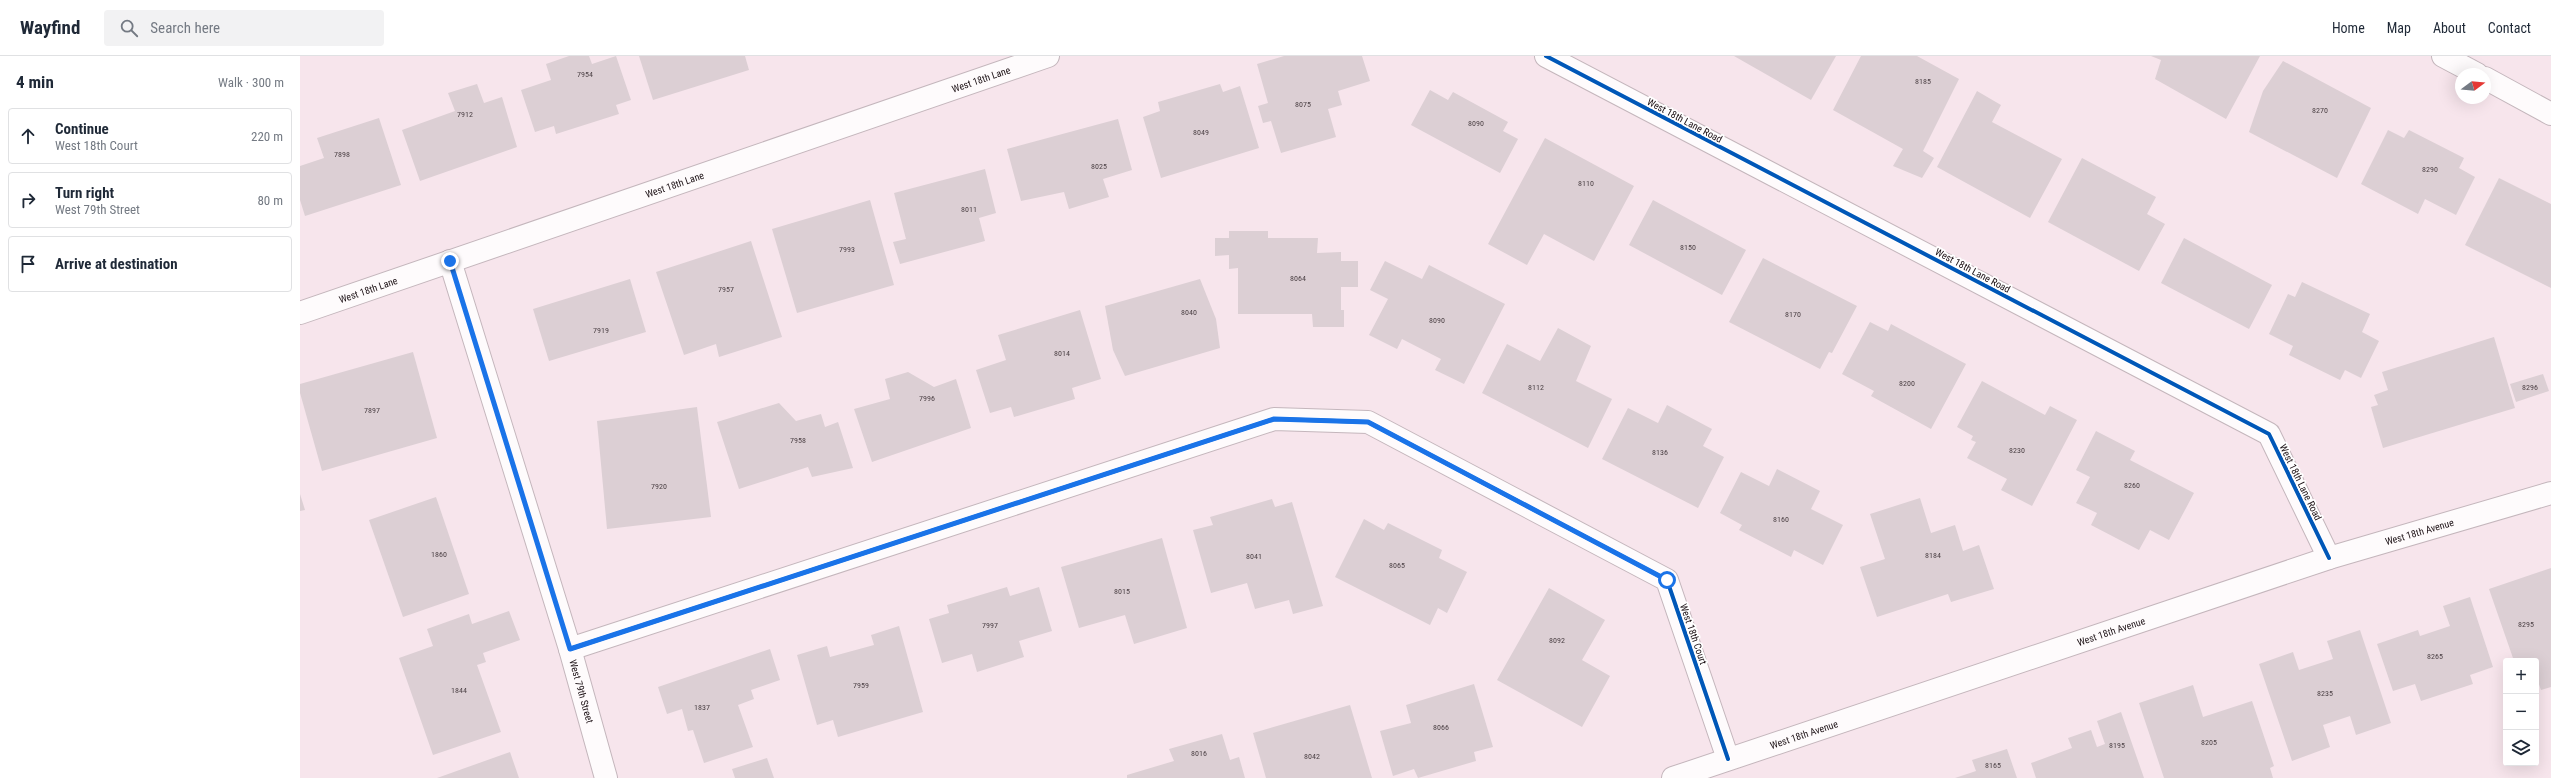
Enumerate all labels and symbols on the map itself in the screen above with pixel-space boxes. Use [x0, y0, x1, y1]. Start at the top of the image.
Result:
street label: West 18th Lane [950, 64, 1012, 95]
north arrow [2455, 68, 2491, 104]
house number: 7954 [577, 70, 593, 79]
house number: 8185 [1915, 77, 1931, 86]
street label: West 18th Lane Road [1645, 96, 1724, 145]
house number: 8075 [1295, 100, 1311, 109]
house number: 8270 [2312, 106, 2328, 115]
house number: 7912 [457, 110, 473, 119]
house number: 8090 [1468, 119, 1484, 128]
house number: 8049 [1193, 128, 1209, 137]
house number: 7898 [334, 150, 350, 159]
house number: 8025 [1091, 162, 1107, 171]
house number: 8290 [2422, 165, 2438, 174]
street label: West 18th Lane [644, 170, 706, 200]
house number: 8110 [1578, 179, 1594, 188]
house number: 8011 [961, 205, 977, 214]
house number: 8150 [1680, 243, 1696, 252]
house number: 7993 [839, 245, 855, 254]
street label: West 18th Lane Road [1933, 246, 2012, 295]
route end [441, 252, 459, 270]
house number: 8064 [1290, 274, 1306, 283]
street label: West 18th Lane [338, 275, 399, 305]
house number: 7957 [718, 285, 734, 294]
house number: 8040 [1181, 308, 1197, 317]
house number: 8170 [1785, 310, 1801, 319]
house number: 8090 [1429, 316, 1445, 325]
house number: 7919 [593, 326, 609, 335]
house number: 8014 [1054, 349, 1070, 358]
house number: 8200 [1899, 379, 1915, 388]
house number: 8112 [1528, 383, 1544, 392]
house number: 8296 [2522, 383, 2538, 392]
house number: 7996 [919, 394, 935, 403]
house number: 7897 [364, 406, 380, 415]
house number: 7958 [790, 436, 806, 445]
street label: West 18th Lane Road [2277, 442, 2324, 522]
house number: 8230 [2009, 446, 2025, 455]
house number: 8136 [1652, 448, 1668, 457]
house number: 8260 [2124, 481, 2140, 490]
house number: 7920 [651, 482, 667, 491]
house number: 8160 [1773, 515, 1789, 524]
street label: West 18th Avenue [2384, 517, 2455, 547]
house number: 1860 [431, 550, 447, 559]
house number: 8184 [1925, 551, 1941, 560]
house number: 8041 [1246, 552, 1262, 561]
house number: 8065 [1389, 561, 1405, 570]
route start [1658, 571, 1676, 589]
house number: 8015 [1114, 587, 1130, 596]
street label: West 18th Court [1678, 602, 1709, 666]
street label: West 18th Avenue [2076, 615, 2147, 648]
house number: 8295 [2518, 620, 2534, 629]
house number: 7997 [982, 621, 998, 630]
house number: 8092 [1549, 636, 1565, 645]
house number: 8265 [2427, 652, 2443, 661]
street label: West 79th Street [567, 658, 595, 724]
house number: 7959 [853, 681, 869, 690]
house number: 1844 [451, 686, 467, 695]
house number: 8235 [2317, 689, 2333, 698]
house number: 1837 [694, 703, 710, 712]
street label: West 18th Avenue [1769, 718, 1840, 751]
house number: 8066 [1433, 723, 1449, 732]
house number: 8205 [2201, 738, 2217, 747]
house number: 8195 [2109, 741, 2125, 750]
house number: 8016 [1191, 749, 1207, 758]
house number: 8042 [1304, 752, 1320, 761]
house number: 8165 [1985, 761, 2001, 770]

